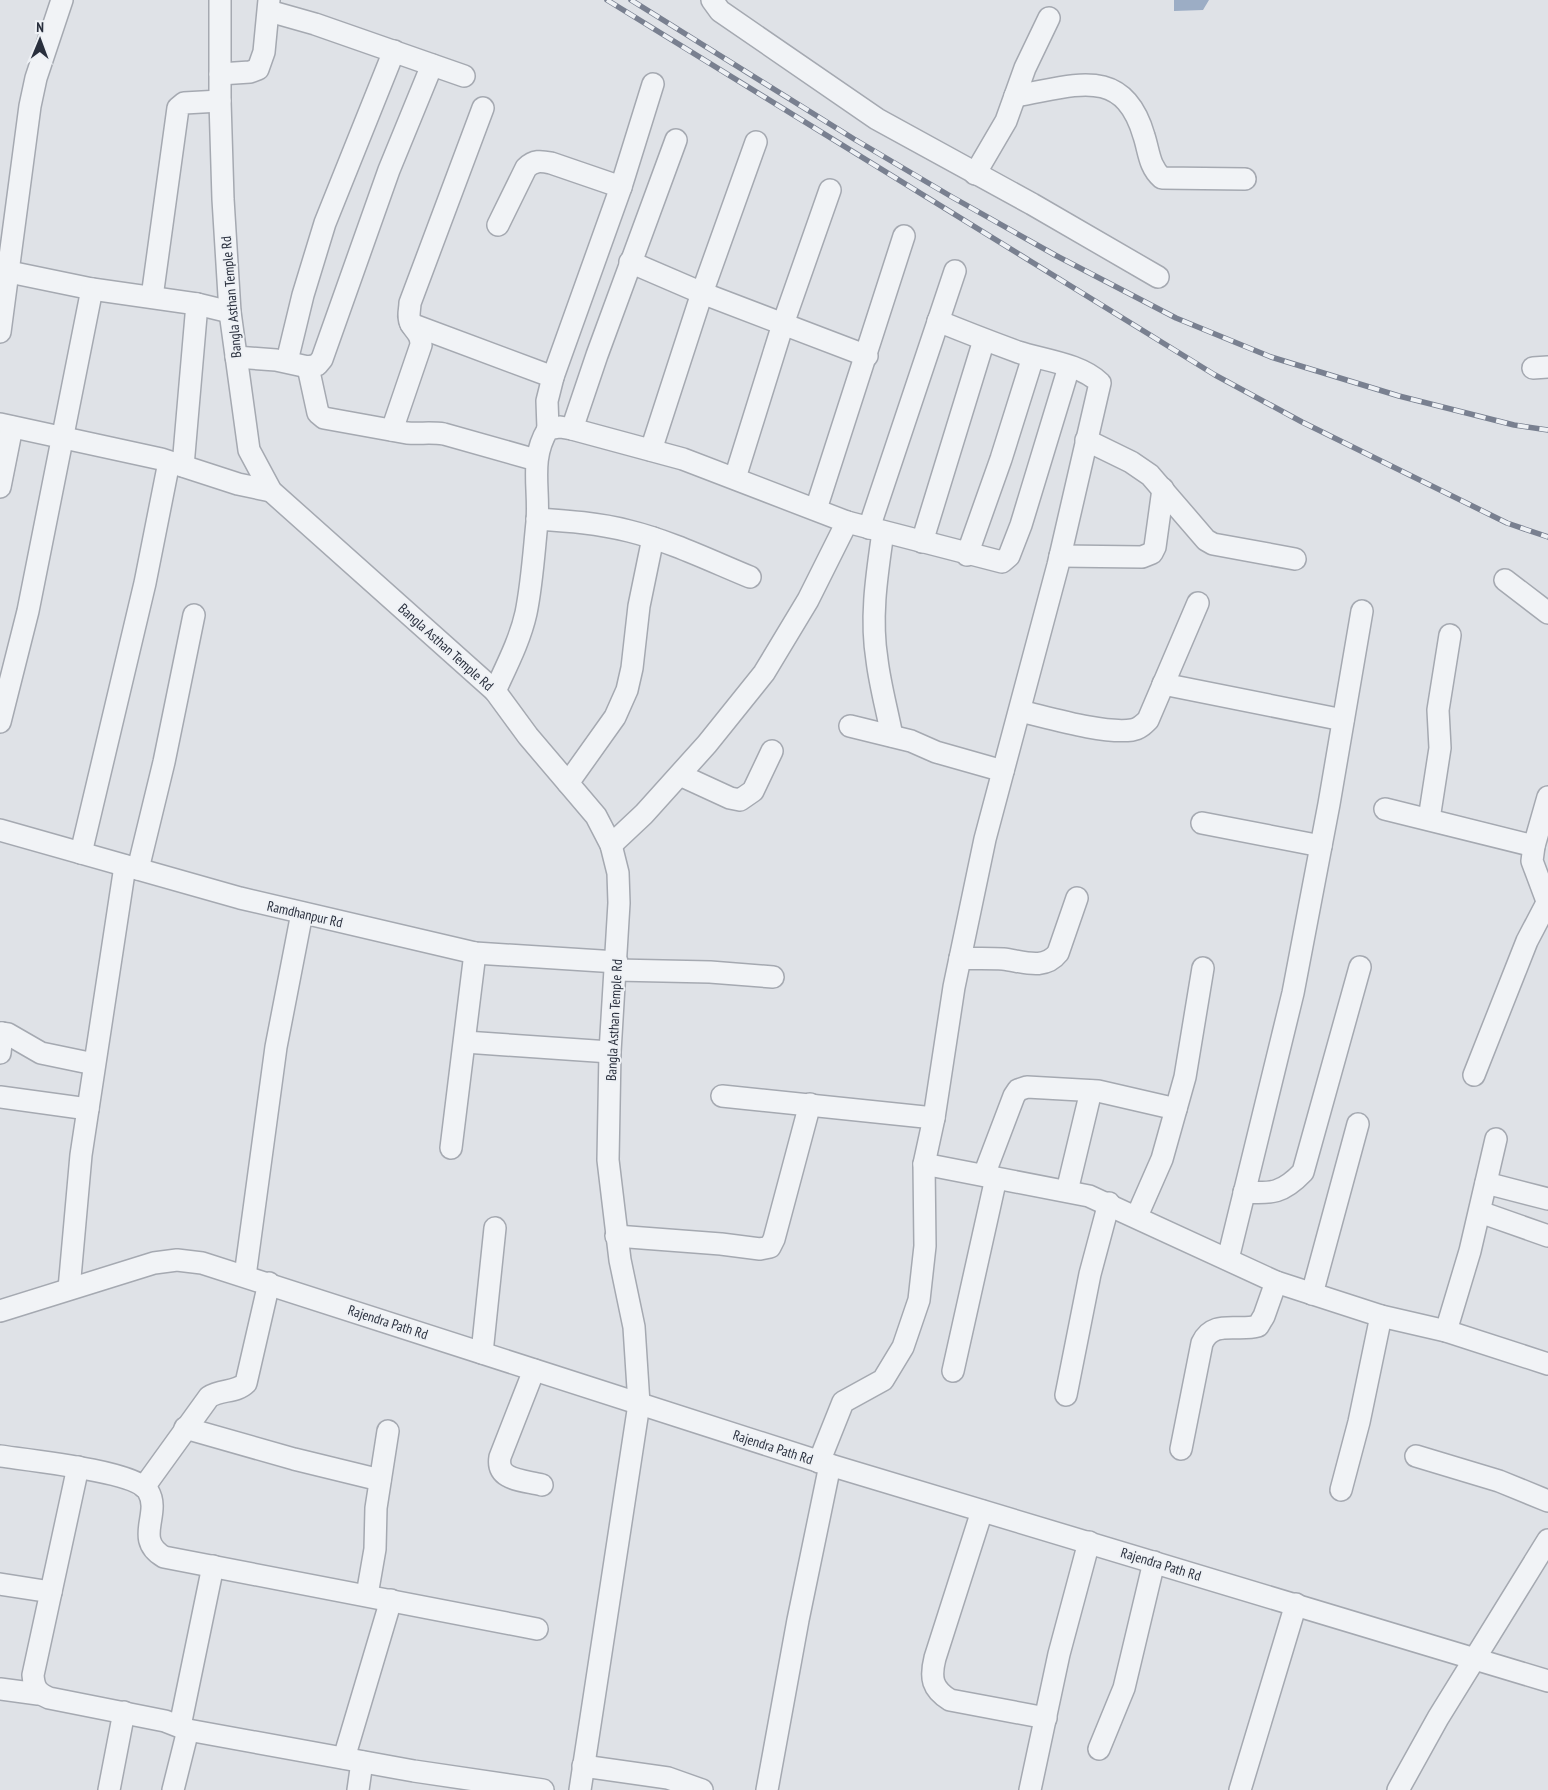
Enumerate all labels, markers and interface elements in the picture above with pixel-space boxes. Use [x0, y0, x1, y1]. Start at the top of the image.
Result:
north arrow [15, 15, 65, 65]
text: N [36, 18, 44, 36]
street label: Bangla Asthan Temple Rd [217, 235, 245, 359]
street label: Bangla Asthan Temple Rd [395, 599, 497, 695]
street label: Ramdhanpur Rd [265, 897, 345, 931]
street label: Bangla Asthan Temple Rd [602, 959, 626, 1081]
street label: Rajendra Path Rd [346, 1301, 430, 1343]
street label: Rajendra Path Rd [731, 1426, 815, 1468]
street label: Rajendra Path Rd [1119, 1543, 1203, 1585]

